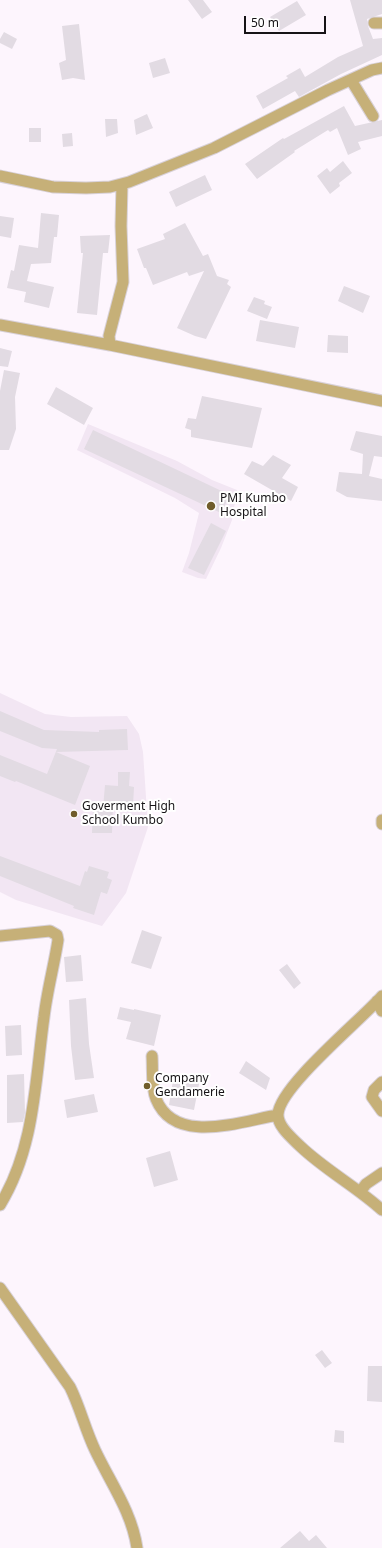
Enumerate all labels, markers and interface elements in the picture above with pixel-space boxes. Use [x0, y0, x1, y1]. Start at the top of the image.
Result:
scale bar [246, 8, 328, 34]
text: 50 m [251, 14, 279, 31]
place label: PMI Kumbo Hospital [220, 492, 286, 520]
marker: PMI Kumbo Hospital [205, 500, 217, 512]
place label: Goverment High School Kumbo [82, 800, 175, 828]
marker: Goverment High School Kumbo [69, 809, 79, 819]
place label: Company Gendamerie [155, 1072, 225, 1100]
marker: Company Gendamerie [142, 1081, 152, 1091]

